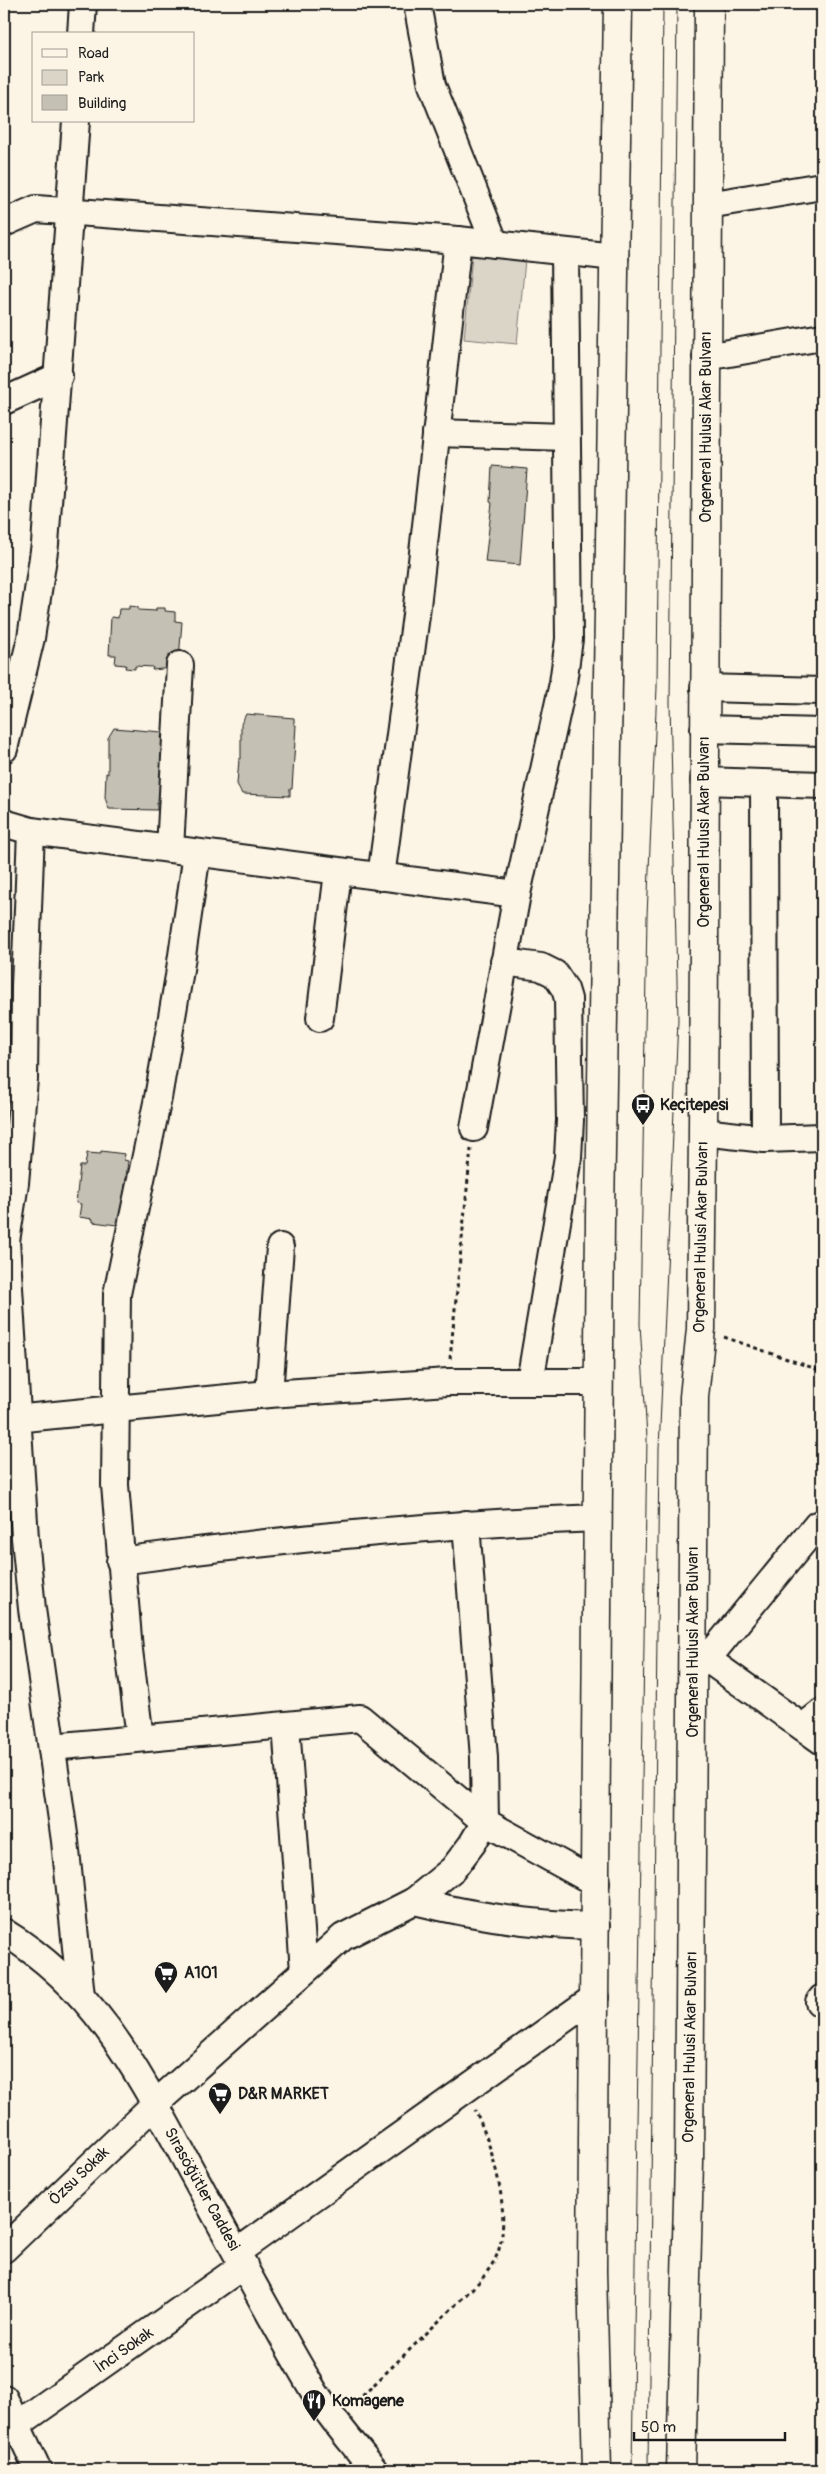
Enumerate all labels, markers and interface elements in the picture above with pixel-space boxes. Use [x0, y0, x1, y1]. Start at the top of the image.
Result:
legend [32, 32, 195, 122]
text: Road [78, 44, 109, 63]
text: Park [78, 68, 105, 87]
text: Building [78, 94, 126, 113]
street label: Orgeneral Hulusi Akar Bulvarı [696, 331, 716, 523]
street label: Orgeneral Hulusi Akar Bulvarı [694, 736, 714, 928]
bus stop icon: Keçitepesi [630, 1092, 656, 1126]
place label: Keçitepesi [660, 1095, 729, 1115]
street label: Orgeneral Hulusi Akar Bulvarı [689, 1141, 713, 1333]
street label: Orgeneral Hulusi Akar Bulvarı [683, 1546, 703, 1738]
street label: Orgeneral Hulusi Akar Bulvarı [678, 1951, 702, 2143]
supermarket icon: A101 [153, 1960, 179, 1994]
place label: A101 [184, 1963, 218, 1983]
supermarket icon: D&R MARKET [207, 2081, 233, 2115]
place label: D&R MARKET [238, 2084, 329, 2104]
street label: Sırasöğütler Caddesi [160, 2124, 244, 2254]
street label: Özsu Sokak [45, 2142, 114, 2210]
street label: İnci Sokak [91, 2322, 157, 2377]
restaurant icon: Komagene [301, 2388, 327, 2422]
place label: Komagene [332, 2391, 405, 2411]
scale bar [634, 2409, 785, 2441]
text: 50 m [641, 2418, 676, 2437]

